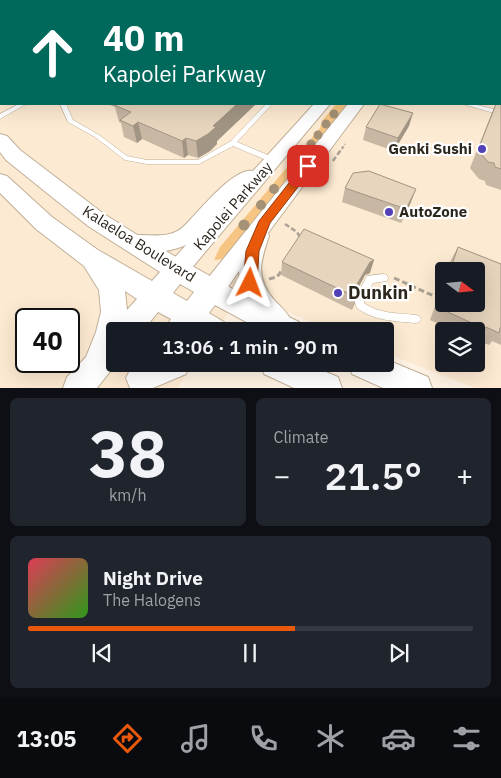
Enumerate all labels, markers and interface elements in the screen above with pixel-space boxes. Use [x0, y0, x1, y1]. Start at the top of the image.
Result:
text: 40 m [103, 15, 185, 61]
icon: ahead [20, 20, 85, 85]
text: Kapolei Parkway [103, 59, 266, 88]
place label: Genki Sushi [388, 139, 472, 158]
marker: Genki Sushi [476, 143, 488, 155]
pin [287, 145, 329, 187]
icon: arrive [294, 152, 322, 180]
street label: Kapolei Parkway [189, 157, 277, 254]
street label: Kalaeloa Boulevard [79, 201, 199, 286]
place label: AutoZone [399, 202, 467, 221]
marker: AutoZone [383, 206, 395, 218]
position arrow [223, 256, 275, 308]
north arrow [435, 262, 485, 312]
map controls [435, 262, 485, 372]
place label: Dunkin' [348, 281, 413, 304]
marker: Dunkin' [332, 287, 344, 299]
speed limit sign: 40 [15, 308, 80, 373]
button: layers [435, 322, 485, 372]
text: 13:06 · 1 min · 90 m [162, 335, 338, 359]
text: 38 [89, 410, 167, 495]
text: Climate [274, 427, 329, 447]
text: 21.5° [324, 451, 422, 500]
text: − [274, 457, 290, 494]
text: + [456, 457, 473, 494]
text: km/h [109, 485, 147, 505]
text: Night Drive [103, 566, 203, 590]
text: The Halogens [103, 590, 201, 610]
icon: previous [88, 639, 116, 667]
icon: pause [236, 639, 264, 667]
icon: next [385, 639, 413, 667]
icon: directions [110, 721, 145, 756]
icon: music [178, 721, 213, 756]
icon: phone [246, 721, 281, 756]
icon: climate [313, 721, 348, 756]
icon: car [381, 721, 416, 756]
icon: filters [449, 721, 484, 756]
text: 13:05 [16, 724, 77, 753]

